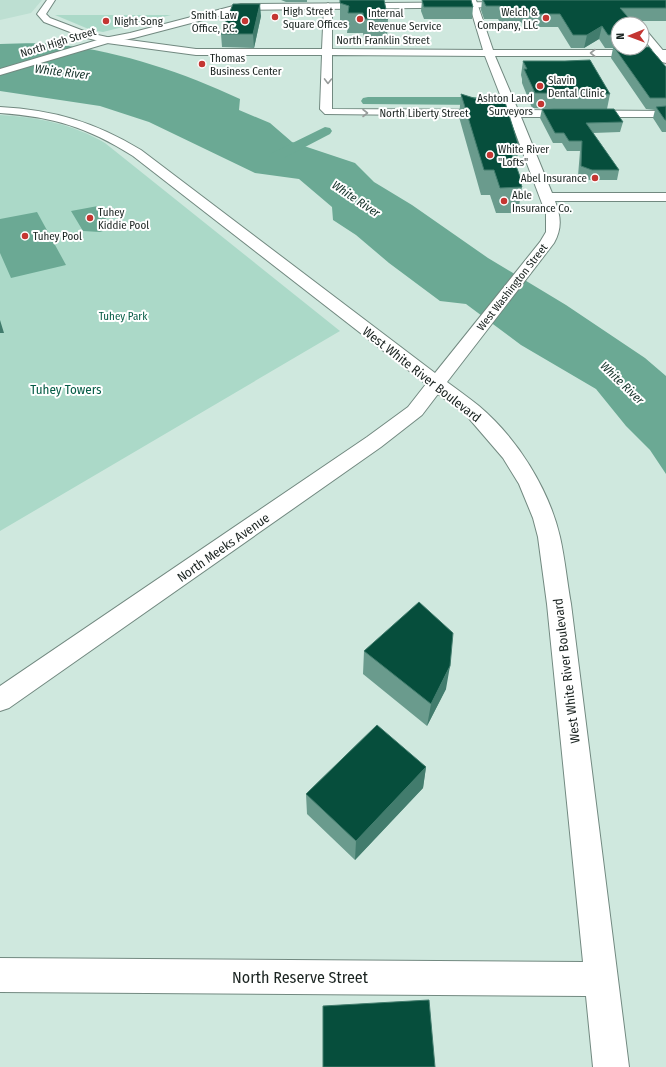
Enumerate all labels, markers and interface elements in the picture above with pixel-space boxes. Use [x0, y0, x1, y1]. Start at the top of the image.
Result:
place label: High Street Square Offices [283, 5, 348, 31]
place label: Welch & Company, LLC [477, 6, 538, 32]
place label: Internal Revenue Service [368, 7, 441, 33]
place label: Smith Law Office, P.C. [191, 9, 237, 35]
marker: High Street Square Offices [270, 12, 280, 22]
marker: Welch & Company, LLC [541, 13, 551, 23]
marker: Internal Revenue Service [355, 14, 365, 24]
place label: Night Song [114, 15, 164, 28]
marker: Night Song [101, 16, 111, 26]
marker: Smith Law Office, P.C. [240, 16, 250, 26]
north arrow [610, 16, 650, 56]
street label: North High Street [19, 25, 98, 60]
text: N [614, 33, 627, 40]
street label: North Franklin Street [336, 34, 430, 47]
one-way arrow [590, 49, 596, 57]
place label: Thomas Business Center [210, 52, 282, 78]
marker: Thomas Business Center [197, 59, 207, 69]
water label: White River [34, 62, 91, 82]
place label: Slavin Dental Clinic [548, 74, 605, 100]
one-way arrow [323, 78, 332, 84]
marker: Slavin Dental Clinic [535, 81, 545, 91]
place label: Ashton Land Surveyors [477, 92, 533, 118]
marker: Ashton Land Surveyors [536, 99, 546, 109]
street label: North Liberty Street [379, 107, 469, 120]
one-way arrow [362, 109, 368, 117]
place label: White River "Lofts" [498, 143, 549, 169]
marker: White River "Lofts" [485, 150, 495, 160]
place label: Abel Insurance [521, 172, 587, 185]
marker: Abel Insurance [590, 173, 600, 183]
water label: White River [329, 178, 383, 221]
place label: Able Insurance Co. [512, 189, 572, 215]
marker: Able Insurance Co. [499, 196, 509, 206]
place label: Tuhey Kiddie Pool [98, 206, 149, 232]
marker: Tuhey Kiddie Pool [85, 213, 95, 223]
place label: Tuhey Pool [33, 230, 82, 243]
marker: Tuhey Pool [20, 231, 30, 241]
street label: West Washington Street [474, 241, 551, 333]
park label: Tuhey Park [99, 310, 148, 323]
street label: West White River Boulevard [360, 324, 484, 425]
water label: White River [597, 359, 647, 408]
park label: Tuhey Towers [30, 382, 102, 397]
street label: North Meeks Avenue [174, 510, 272, 585]
street label: West White River Boulevard [550, 598, 583, 744]
street label: North Reserve Street [232, 968, 369, 987]

